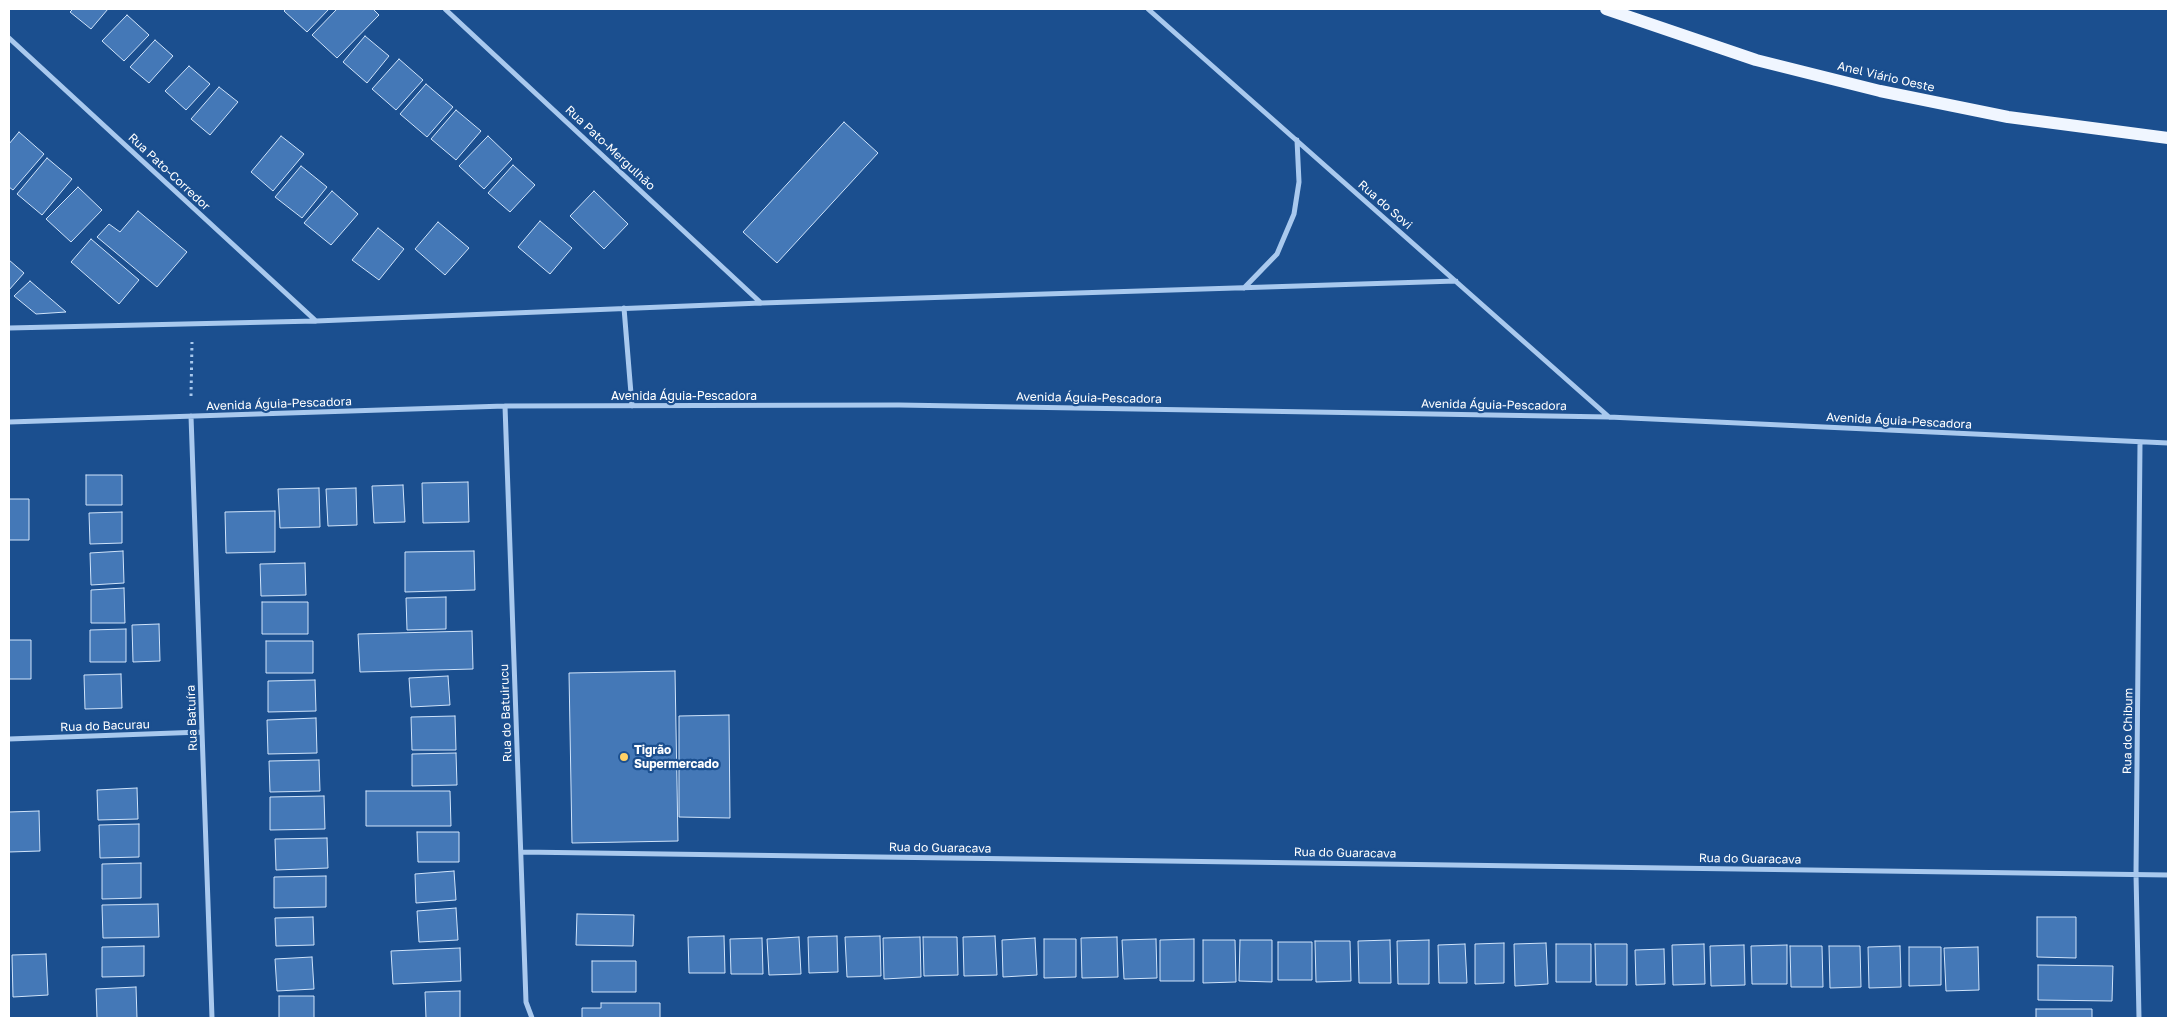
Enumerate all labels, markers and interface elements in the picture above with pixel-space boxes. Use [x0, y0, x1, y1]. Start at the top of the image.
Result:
street label: Anel Viário Oeste [1836, 59, 1936, 95]
street label: Rua Pato-Mergulhão [562, 103, 658, 193]
street label: Rua Pato-Corredor [125, 130, 213, 214]
street label: Rua do Sovi [1355, 178, 1415, 232]
street label: Avenida Águia-Pescadora [611, 389, 757, 403]
street label: Avenida Águia-Pescadora [1016, 390, 1162, 406]
street label: Avenida Águia-Pescadora [206, 394, 352, 414]
street label: Avenida Águia-Pescadora [1421, 397, 1567, 413]
street label: Avenida Águia-Pescadora [1826, 410, 1972, 432]
street label: Rua do Batuirucu [497, 664, 515, 762]
street label: Rua Batuíra [184, 685, 200, 751]
street label: Rua do Chibum [2120, 688, 2136, 774]
street label: Rua do Bacurau [60, 717, 150, 735]
place label: Tigrão Supermercado [634, 743, 719, 771]
marker: Tigrão Supermercado [618, 751, 630, 763]
street label: Rua do Guaracava [889, 840, 991, 856]
street label: Rua do Guaracava [1294, 845, 1396, 861]
street label: Rua do Guaracava [1699, 851, 1801, 867]

